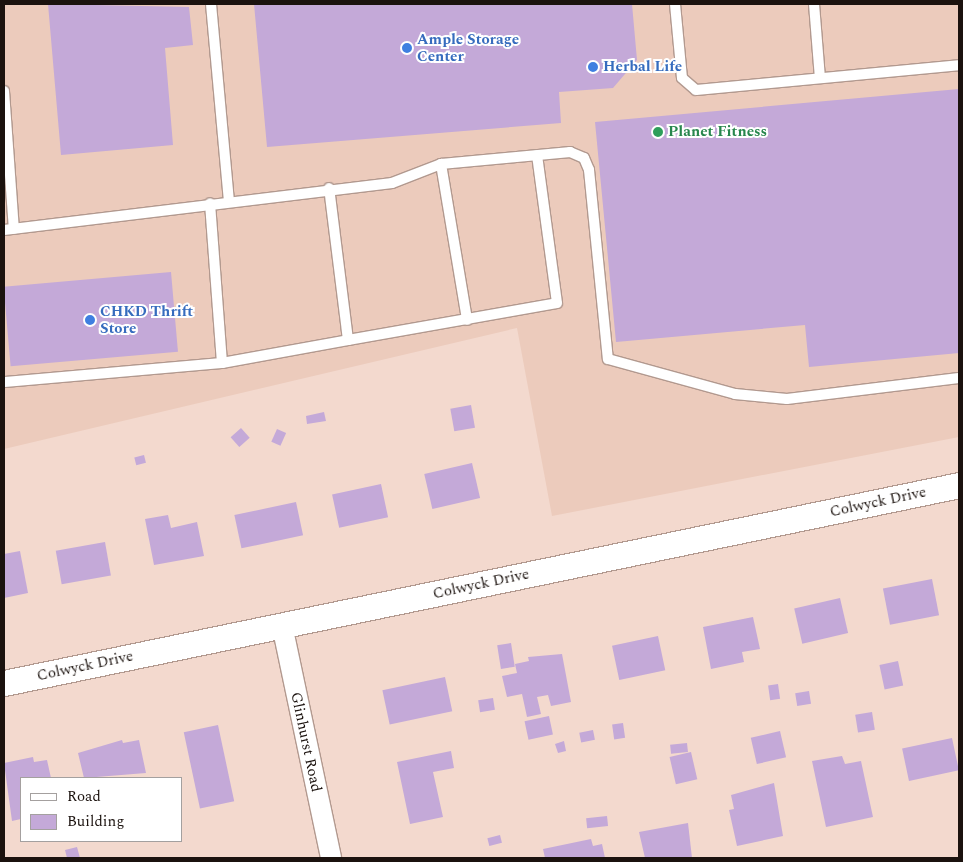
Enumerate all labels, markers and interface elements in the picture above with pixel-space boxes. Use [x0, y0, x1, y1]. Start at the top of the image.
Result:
place label: Ample Storage Center [417, 30, 519, 65]
marker: Ample Storage Center [401, 42, 413, 54]
place label: Herbal Life [603, 58, 682, 76]
marker: Herbal Life [587, 61, 599, 73]
place label: Planet Fitness [668, 123, 767, 141]
marker: Planet Fitness [652, 126, 664, 138]
place label: CHKD Thrift Store [100, 302, 193, 337]
marker: CHKD Thrift Store [84, 314, 96, 326]
street label: Colwyck Drive [828, 483, 928, 521]
street label: Colwyck Drive [431, 565, 531, 603]
street label: Colwyck Drive [35, 647, 135, 685]
street label: Glinhurst Road [287, 690, 325, 794]
legend [20, 777, 182, 842]
text: Road [67, 785, 101, 808]
text: Building [67, 810, 124, 833]

